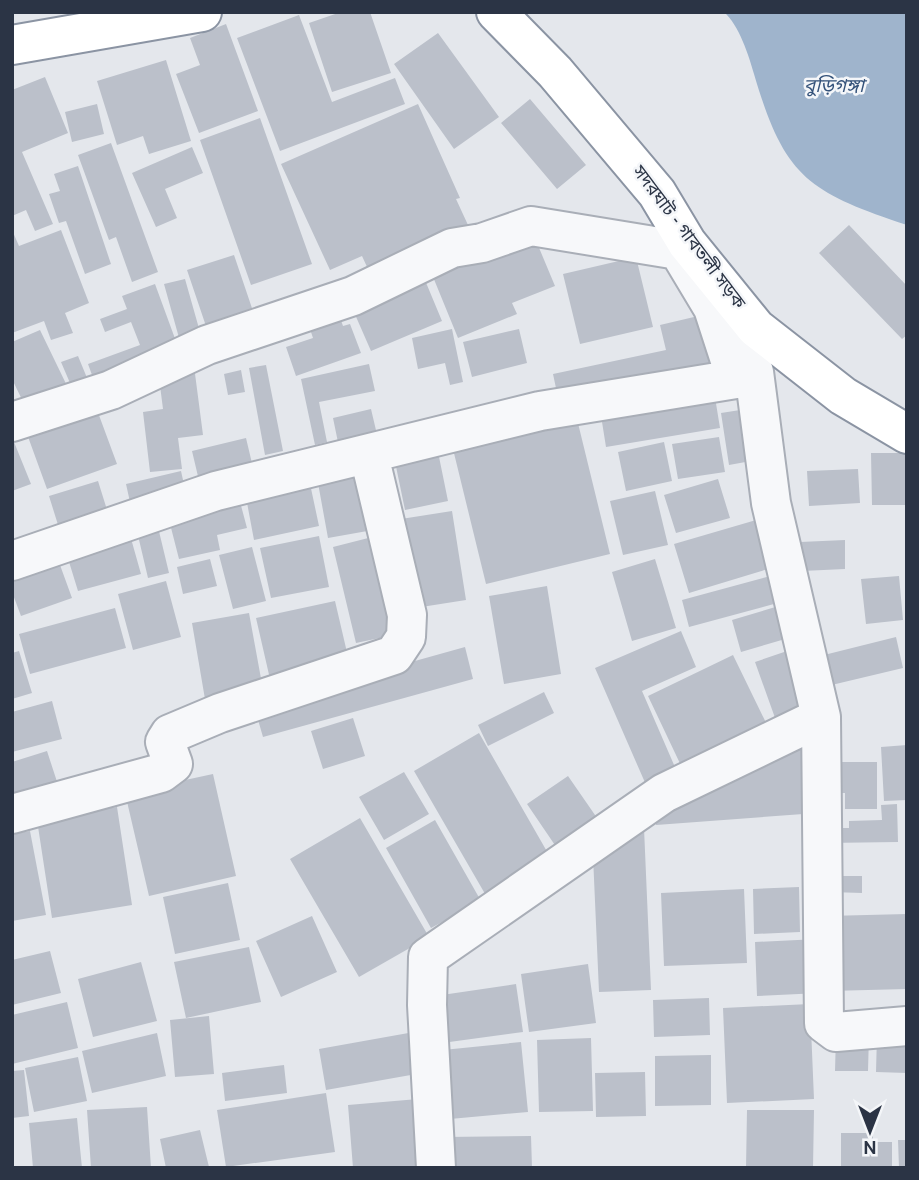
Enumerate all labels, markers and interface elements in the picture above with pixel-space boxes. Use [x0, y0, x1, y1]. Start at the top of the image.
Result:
water label: বুড়িগঙ্গা [804, 74, 868, 99]
street label: সদরঘাট - গাবতলী সড়ক [626, 161, 750, 315]
north arrow [835, 1096, 905, 1166]
text: N [863, 1134, 877, 1158]

